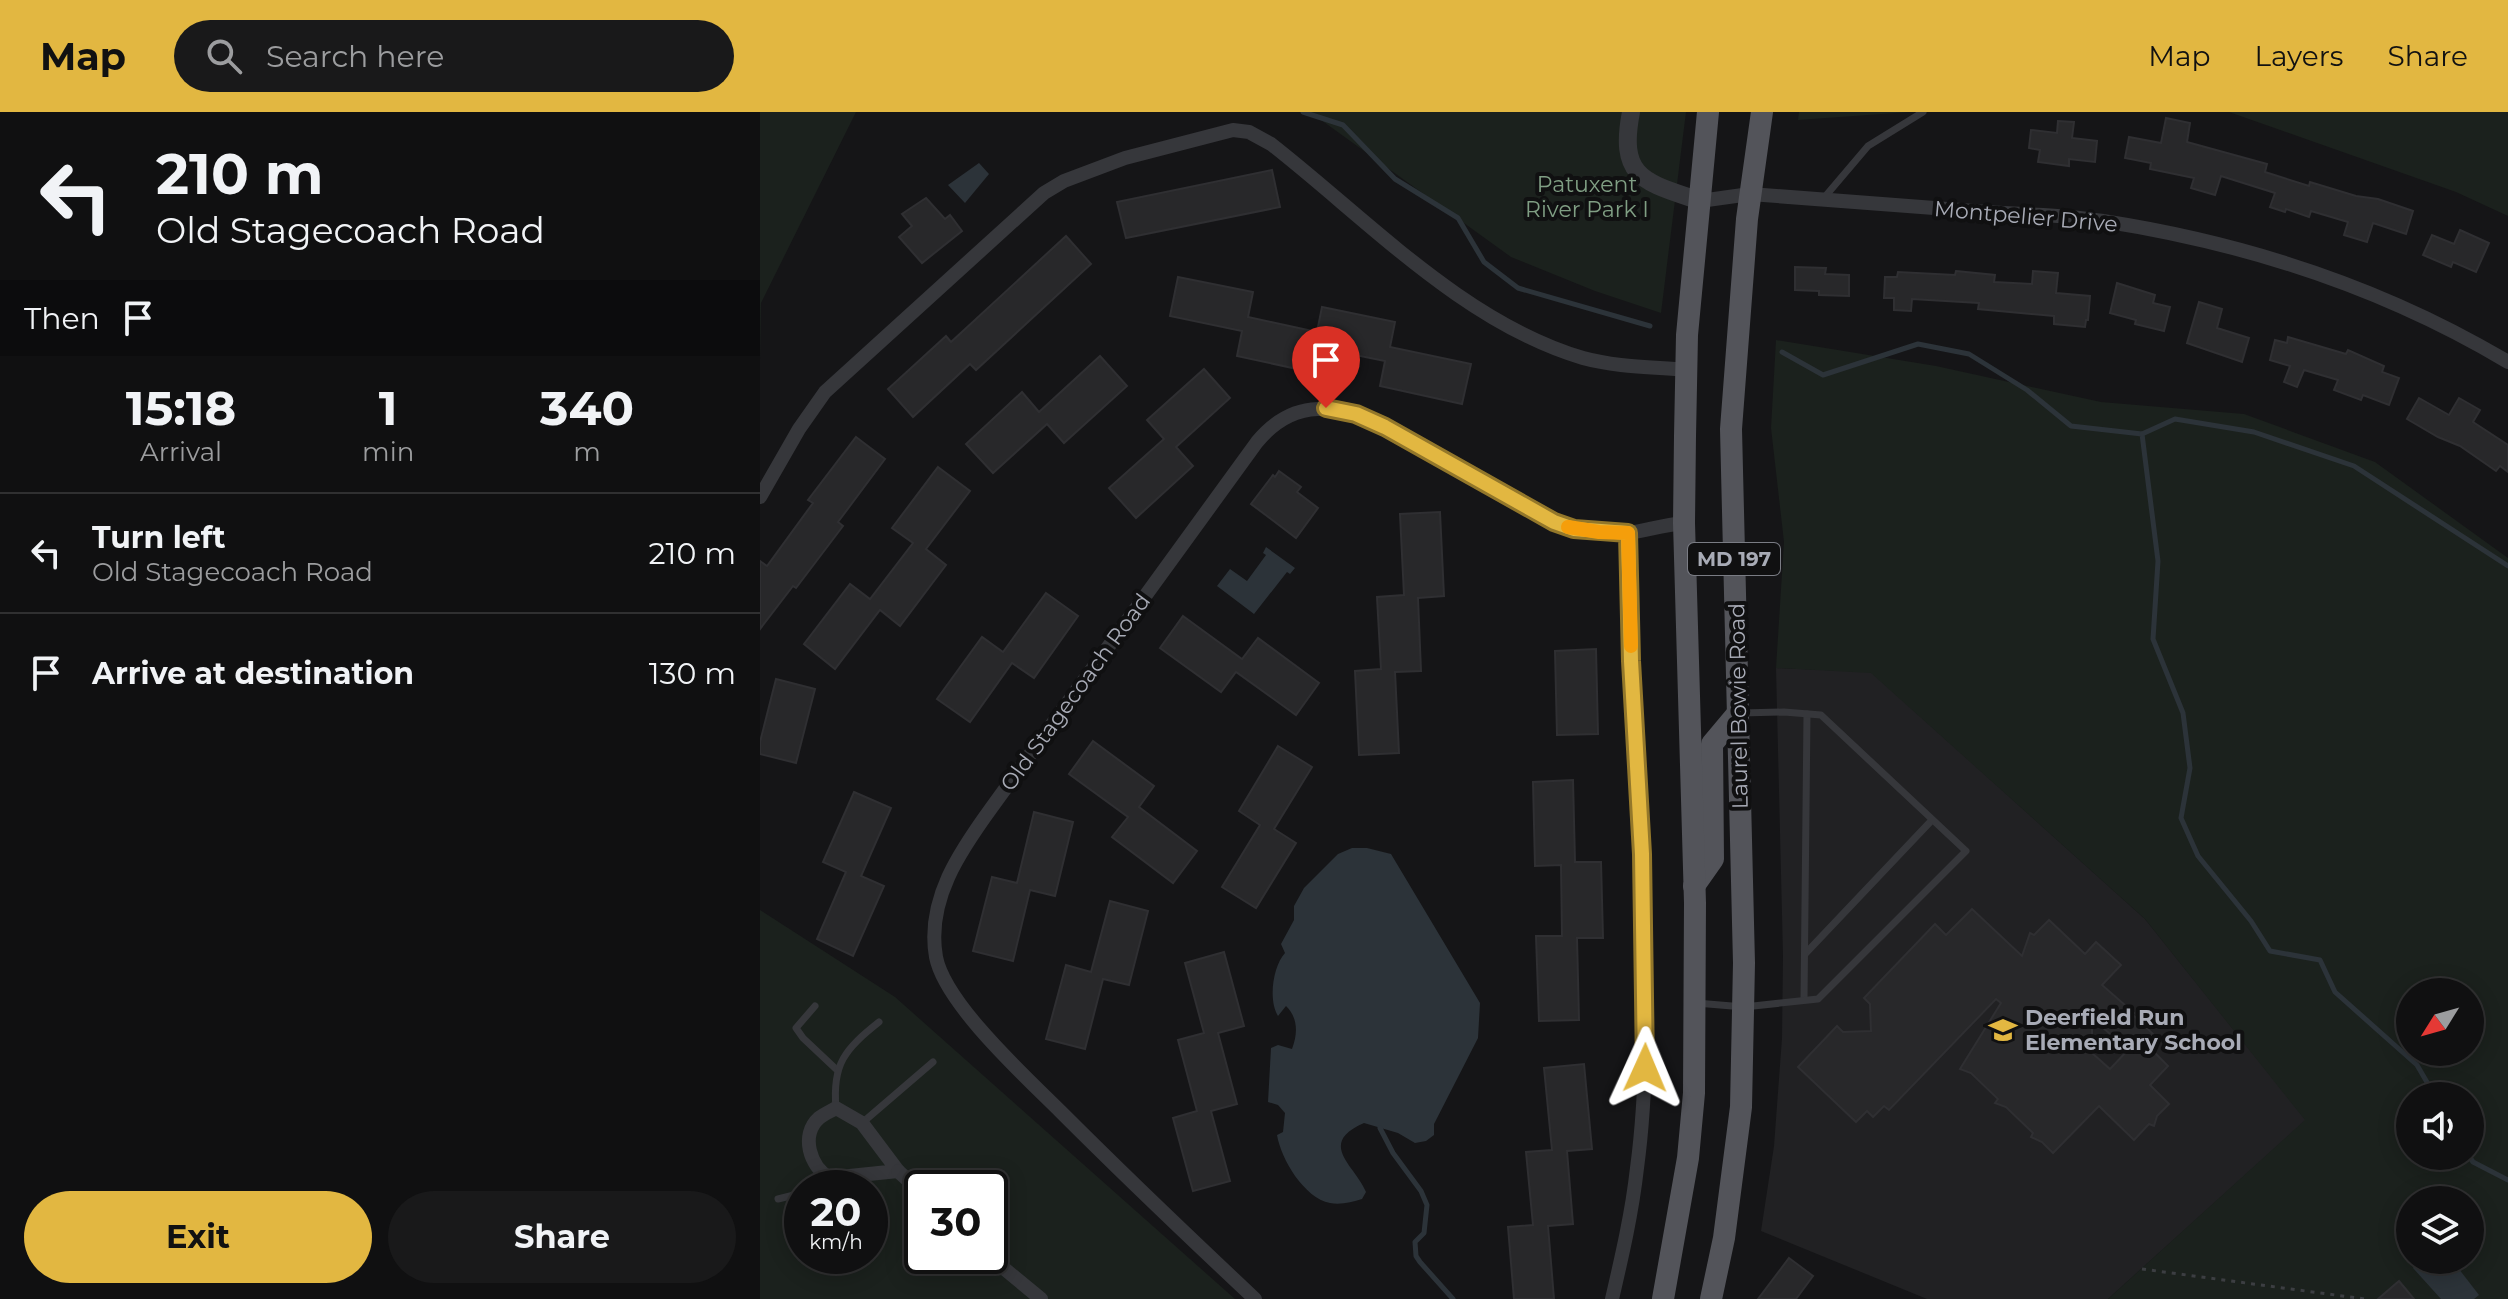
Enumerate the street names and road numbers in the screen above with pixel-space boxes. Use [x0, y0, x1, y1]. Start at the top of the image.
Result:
street label: Montpelier Drive [1933, 195, 2119, 238]
road number: MD 197 [1688, 543, 1780, 575]
street label: Old Stagecoach Road [995, 588, 1156, 796]
street label: Laurel Bowie Road [1723, 603, 1754, 809]

